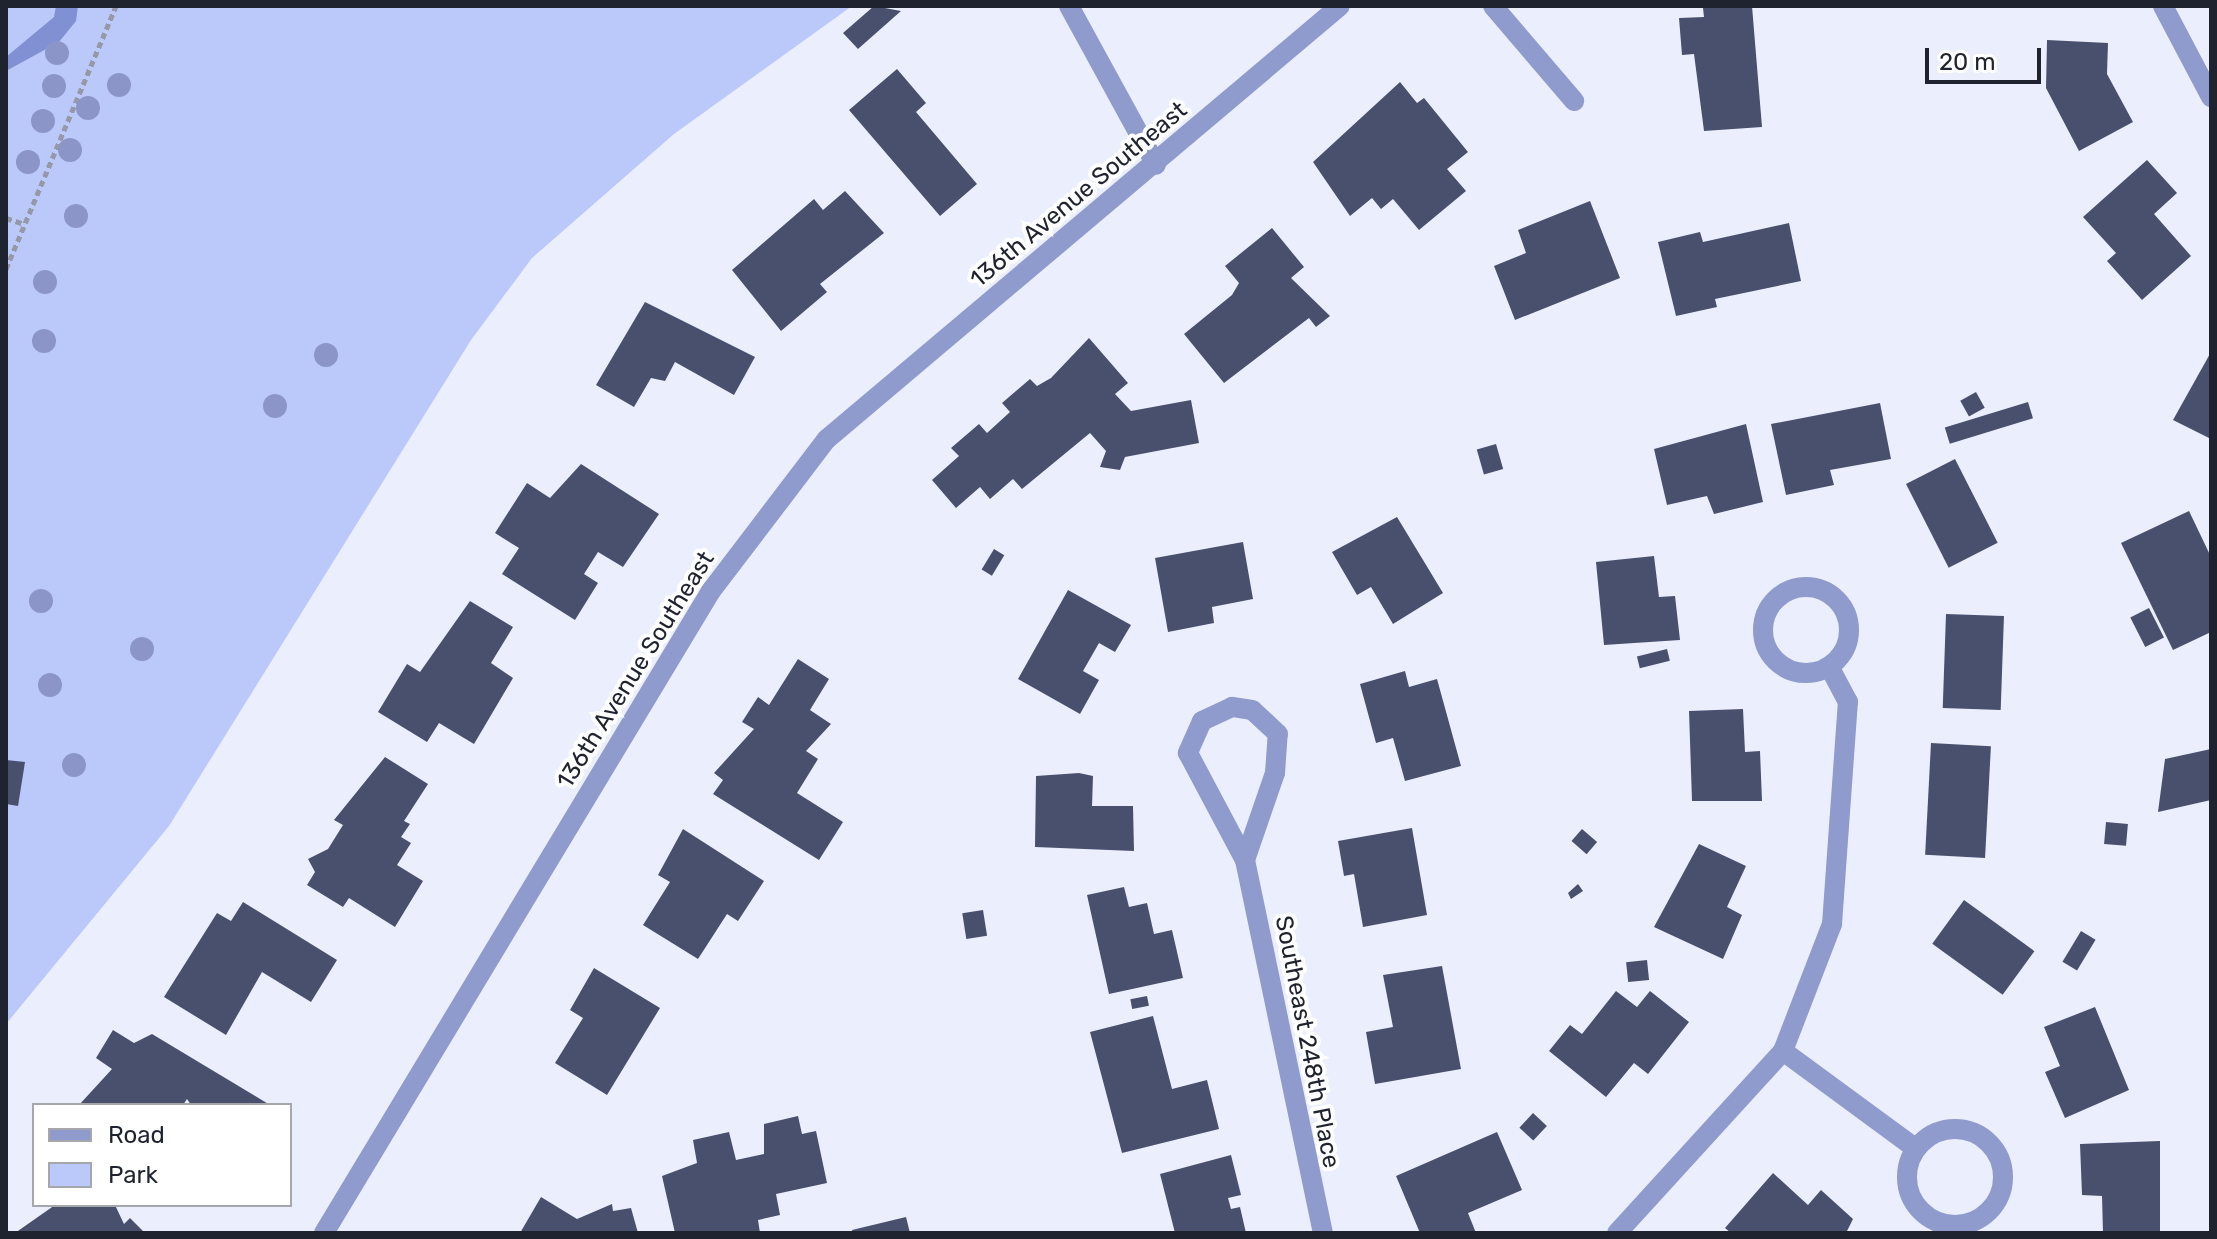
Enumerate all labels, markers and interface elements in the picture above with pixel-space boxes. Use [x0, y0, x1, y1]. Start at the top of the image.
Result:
scale bar [1929, 32, 2045, 82]
text: 20 m [1939, 48, 1996, 76]
street label: 136th Avenue Southeast [965, 96, 1193, 294]
street label: 136th Avenue Southeast [551, 546, 721, 794]
street label: Southeast 248th Place [1268, 913, 1346, 1171]
legend [32, 1103, 292, 1207]
text: Road [108, 1121, 165, 1149]
text: Park [108, 1161, 158, 1189]

